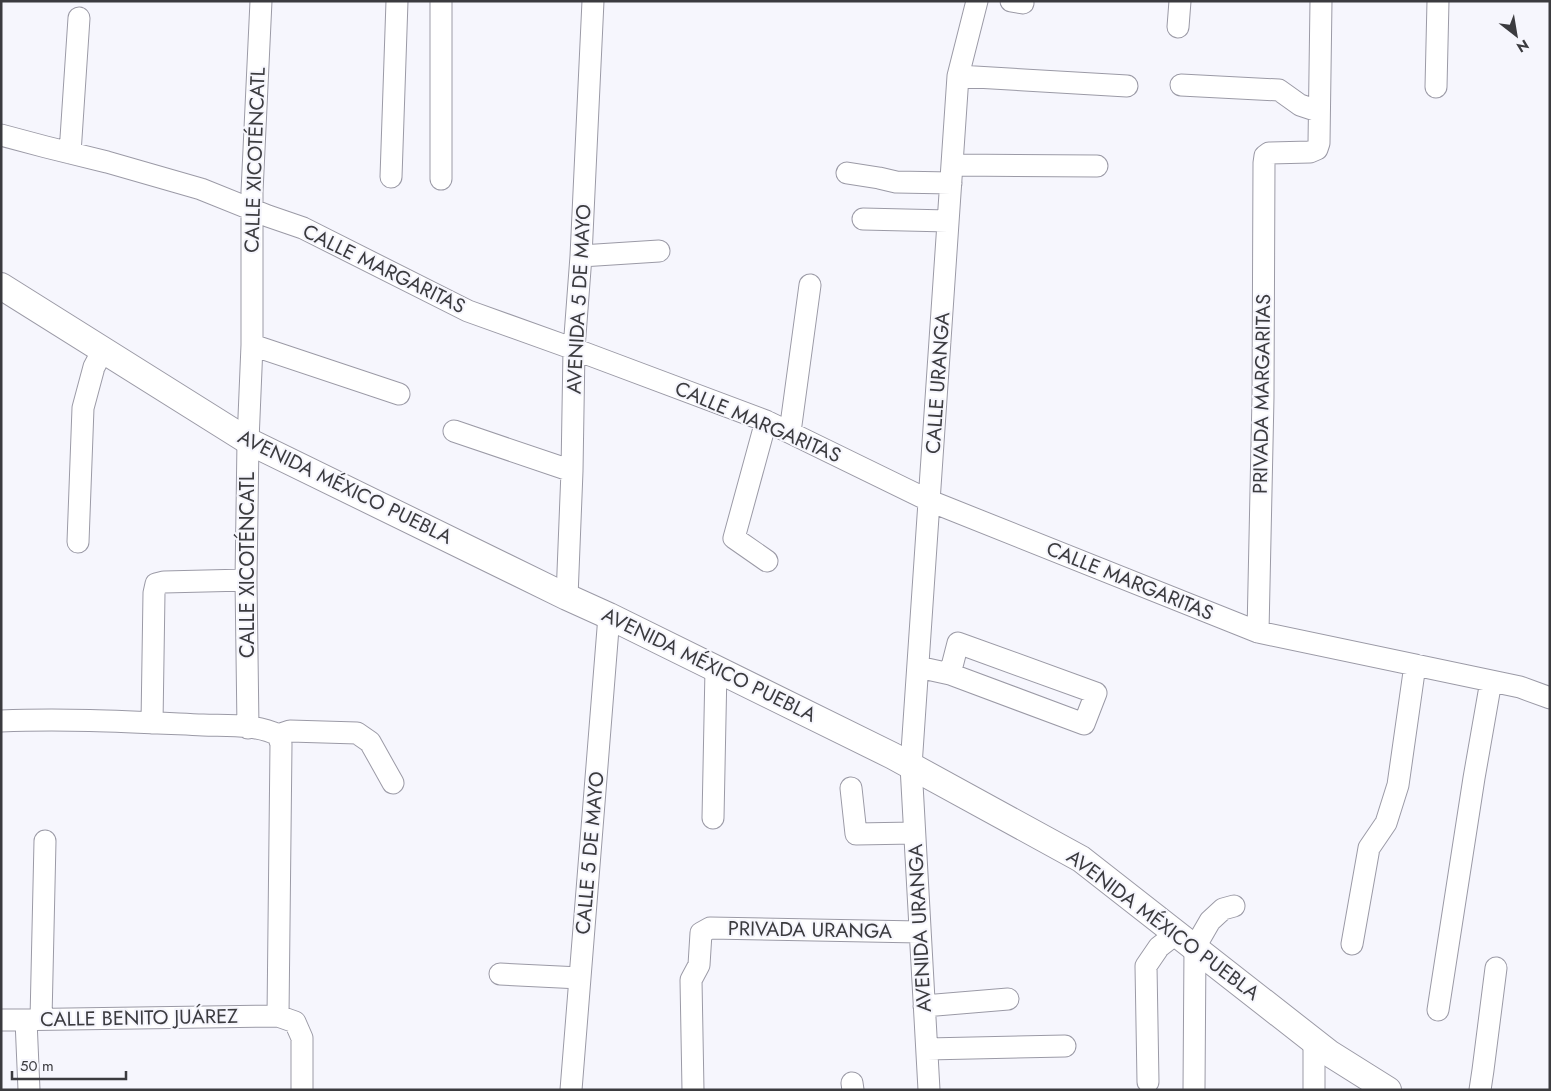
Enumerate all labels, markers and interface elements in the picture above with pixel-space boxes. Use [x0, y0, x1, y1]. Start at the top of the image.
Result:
north arrow [1491, 10, 1541, 60]
text: N [1513, 35, 1533, 58]
street label: CALLE XICOTÉNCATL [237, 67, 273, 253]
street label: AVENIDA 5 DE MAYO [560, 203, 598, 395]
street label: CALLE MARGARITAS [298, 217, 470, 321]
street label: PRIVADA MARGARITAS [1246, 294, 1278, 494]
street label: CALLE URANGA [919, 310, 957, 455]
street label: CALLE MARGARITAS [670, 374, 846, 470]
street label: AVENIDA MÉXICO PUEBLA [233, 422, 458, 552]
street label: CALLE XICOTÉNCATL [233, 472, 262, 658]
street label: CALLE MARGARITAS [1042, 534, 1218, 628]
street label: AVENIDA MÉXICO PUEBLA [597, 600, 822, 730]
street label: CALLE 5 DE MAYO [568, 770, 612, 936]
street label: AVENIDA URANGA [901, 842, 939, 1013]
street label: AVENIDA MÉXICO PUEBLA [1060, 843, 1266, 1008]
street label: PRIVADA URANGA [728, 914, 893, 946]
street label: CALLE BENITO JUÁREZ [40, 1002, 238, 1034]
scale bar [12, 1048, 126, 1080]
text: 50 m [20, 1055, 54, 1077]

